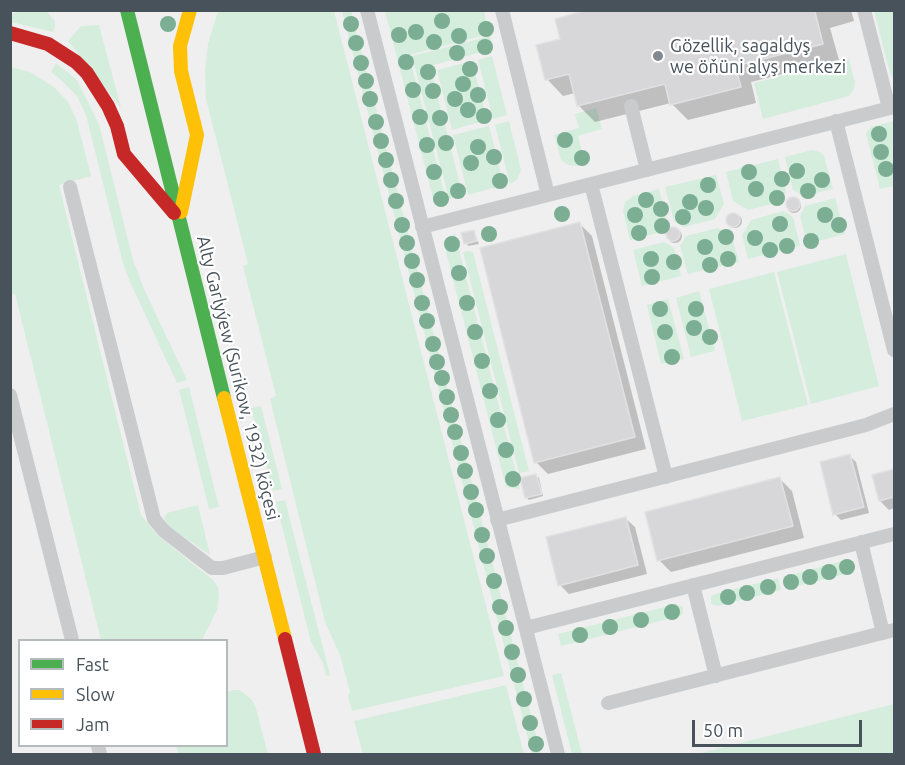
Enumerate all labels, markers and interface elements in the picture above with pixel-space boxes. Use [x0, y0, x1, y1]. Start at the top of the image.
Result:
place label: Gözellik, sagaldyş we öňüni alyş merkezi [670, 35, 846, 78]
marker: Gözellik, sagaldyş we öňüni alyş merkezi [651, 49, 665, 63]
street label: Alty Garlyýew (Surikow, 1932) köçesi [192, 233, 284, 523]
legend [18, 639, 228, 747]
text: Fast [76, 654, 109, 674]
text: Slow [76, 684, 115, 704]
scale bar [695, 708, 864, 746]
text: Jam [76, 714, 110, 734]
text: 50 m [703, 720, 743, 740]

